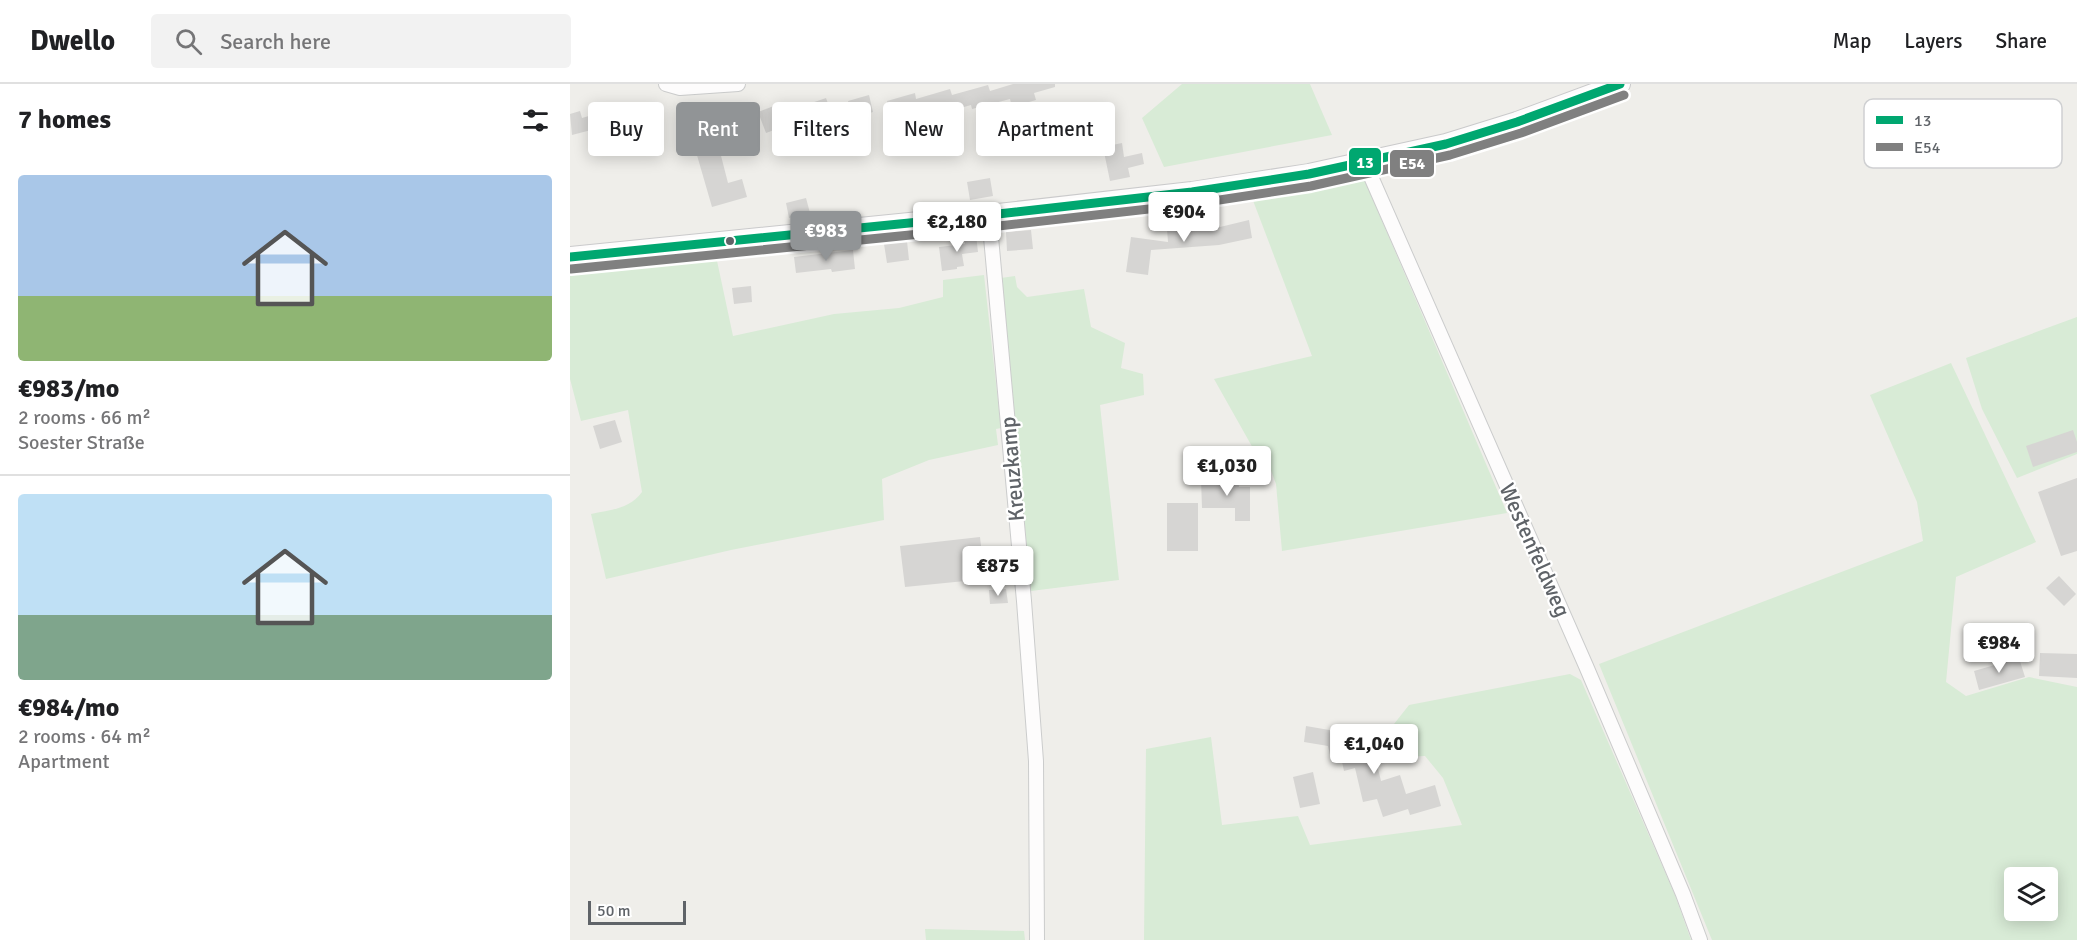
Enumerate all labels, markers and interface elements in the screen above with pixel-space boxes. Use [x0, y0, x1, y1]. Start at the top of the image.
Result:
search box [151, 14, 571, 68]
text: Dwello [30, 24, 115, 58]
icon: search [172, 25, 205, 58]
text: Search here [220, 28, 331, 55]
text: Map [1833, 28, 1871, 54]
text: Layers [1904, 28, 1962, 54]
text: Share [1995, 28, 2047, 54]
legend [1864, 99, 2062, 168]
chip: Buy [588, 102, 664, 156]
chip: Rent [676, 102, 760, 156]
chip: Filters [772, 102, 871, 156]
chip: New [883, 102, 964, 156]
chip: Apartment [976, 102, 1115, 156]
text: 7 homes [18, 104, 111, 136]
icon: filters [519, 104, 552, 137]
text: 13 [1914, 111, 1931, 131]
text: E54 [1914, 138, 1941, 158]
line badge: 13 [1348, 147, 1382, 176]
line badge: E54 [1389, 149, 1435, 178]
text: 13 [1356, 153, 1374, 173]
text: E54 [1399, 154, 1426, 174]
pin: €904 [1148, 192, 1220, 243]
text: €904 [1162, 199, 1206, 224]
pin: €2,180 [908, 202, 1006, 253]
text: €2,180 [927, 209, 987, 234]
pin: €983 [790, 211, 862, 262]
icon: home [231, 214, 339, 322]
text: €983 [804, 218, 848, 243]
unlabelled marker [724, 235, 736, 247]
text: €983/mo [18, 373, 119, 405]
text: 2 rooms · 66 m² [18, 405, 151, 430]
street label: Kreuzkamp [994, 415, 1030, 523]
text: Soester Straße [18, 430, 145, 455]
pin: €1,030 [1178, 446, 1276, 497]
text: €1,030 [1197, 453, 1257, 478]
street label: Westenfeldweg [1494, 479, 1576, 621]
icon: home [231, 533, 339, 641]
pin: €875 [962, 546, 1034, 597]
text: €875 [976, 553, 1020, 578]
pin: €984 [1963, 623, 2035, 674]
text: €984 [1977, 630, 2021, 655]
text: €984/mo [18, 692, 119, 724]
text: 2 rooms · 64 m² [18, 724, 151, 749]
pin: €1,040 [1325, 724, 1423, 775]
text: €1,040 [1344, 731, 1404, 756]
text: Apartment [18, 749, 110, 774]
map controls [2004, 867, 2058, 921]
button: layers [2004, 867, 2058, 921]
scale bar [588, 898, 686, 926]
text: 50 m [597, 901, 631, 921]

